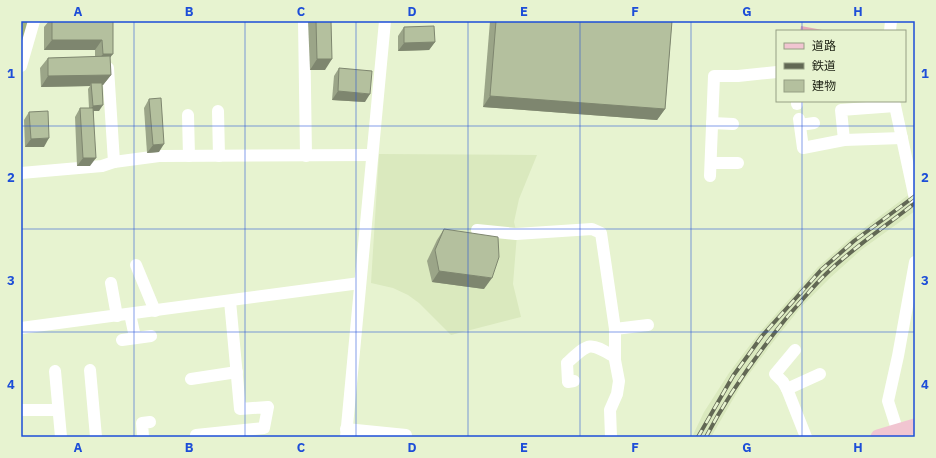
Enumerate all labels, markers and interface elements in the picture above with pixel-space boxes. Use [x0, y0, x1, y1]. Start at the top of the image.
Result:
text: A [74, 3, 83, 20]
text: B [185, 3, 194, 20]
text: C [297, 3, 306, 20]
text: D [407, 3, 417, 20]
text: E [520, 3, 528, 20]
text: F [631, 3, 639, 20]
text: G [742, 3, 752, 20]
text: H [853, 3, 863, 20]
legend [776, 30, 906, 102]
text: 道路 [812, 38, 836, 53]
text: 鉄道 [812, 58, 836, 73]
text: 1 [7, 65, 15, 82]
text: 1 [921, 65, 929, 82]
text: 建物 [812, 78, 836, 93]
text: 2 [7, 169, 15, 186]
text: 2 [921, 169, 929, 186]
text: 3 [7, 272, 15, 289]
text: 3 [921, 272, 929, 289]
text: 4 [7, 376, 15, 393]
text: 4 [921, 376, 929, 393]
text: A [74, 439, 83, 456]
text: B [185, 439, 194, 456]
text: C [297, 439, 306, 456]
text: D [407, 439, 417, 456]
text: E [520, 439, 528, 456]
text: F [631, 439, 639, 456]
text: G [742, 439, 752, 456]
text: H [853, 439, 863, 456]

